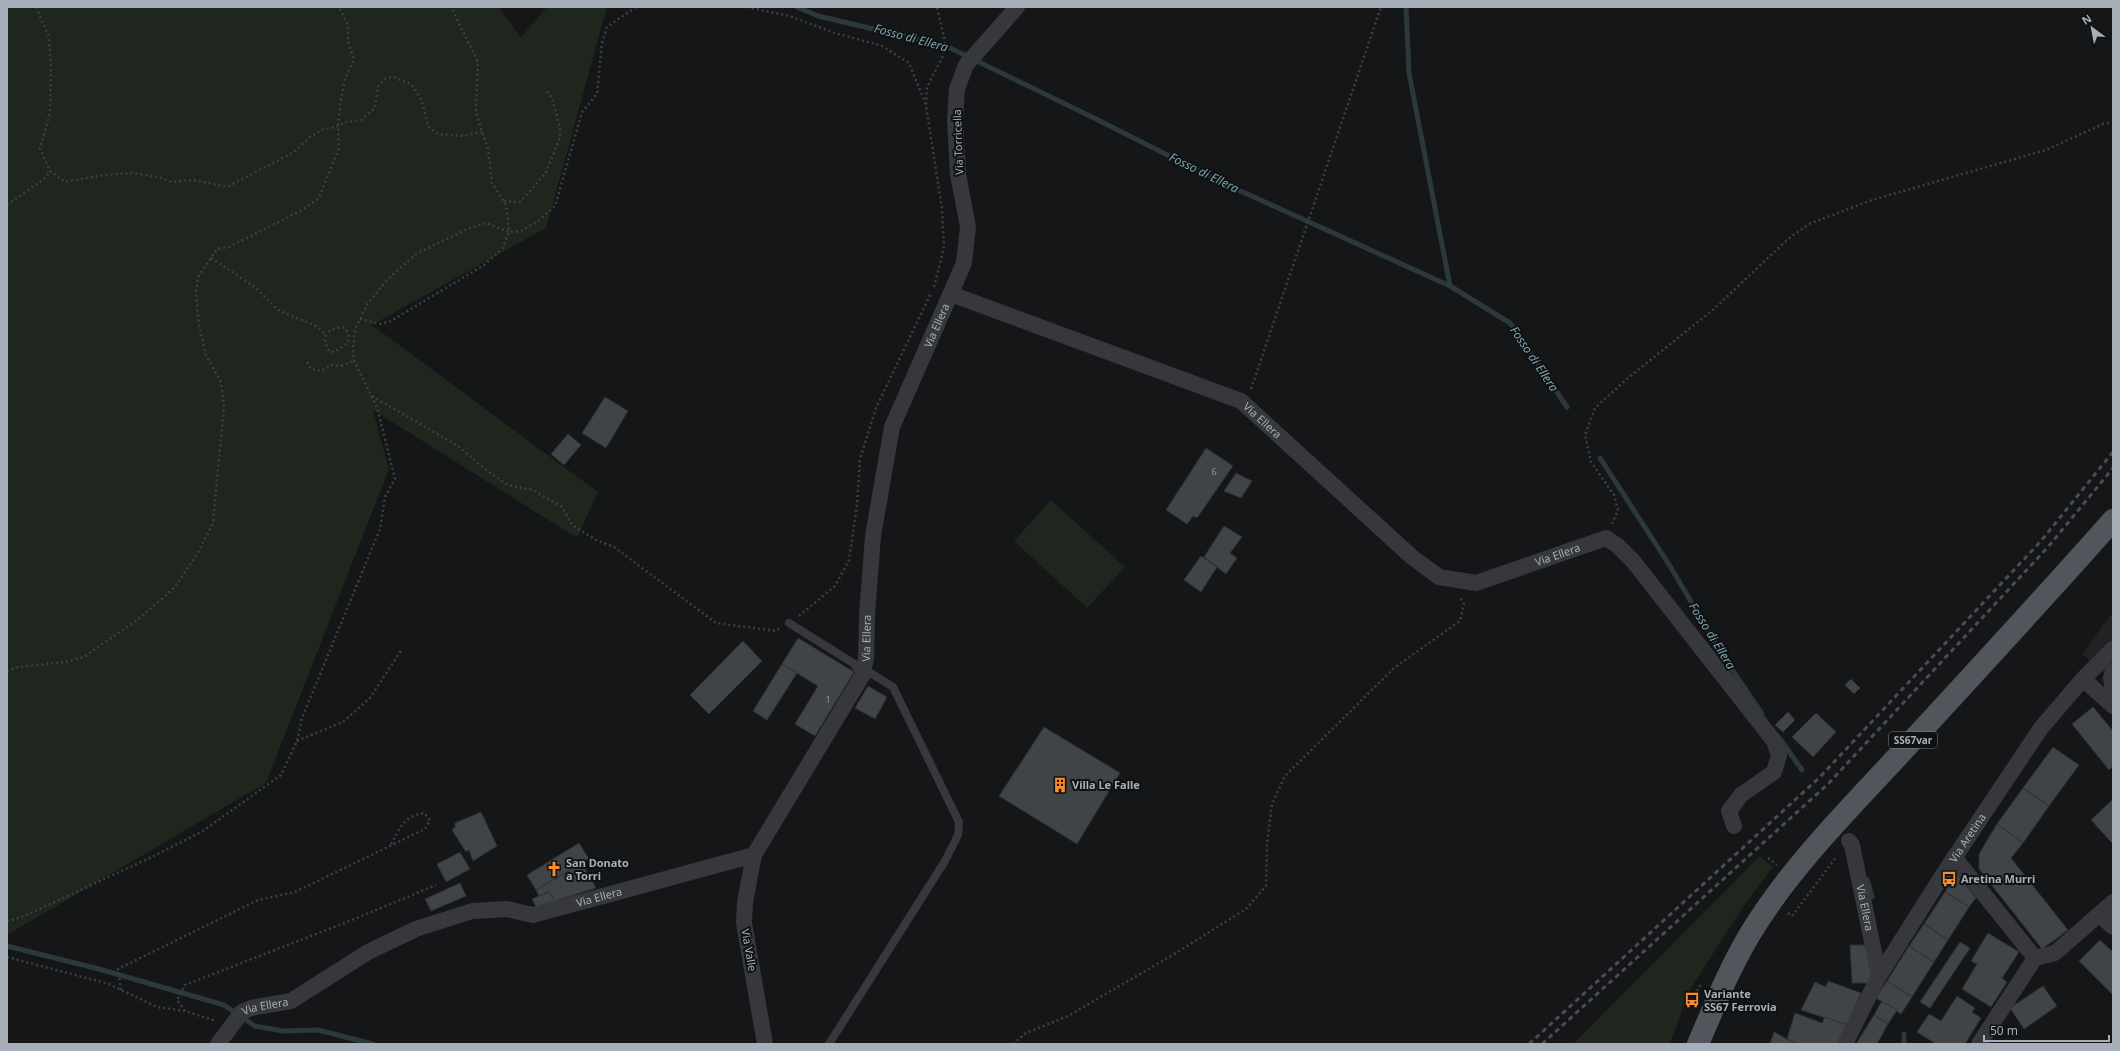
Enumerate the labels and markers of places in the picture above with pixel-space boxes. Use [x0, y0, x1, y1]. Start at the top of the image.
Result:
building icon: Villa Le Falle [1051, 776, 1069, 794]
place label: Villa Le Falle [1072, 777, 1140, 792]
place label: San Donato a Torri [566, 855, 629, 883]
church icon: San Donato a Torri [545, 860, 563, 878]
bus stop icon: Aretina Murri [1940, 870, 1958, 888]
place label: Aretina Murri [1961, 871, 2035, 886]
place label: Variante SS67 Ferrovia [1704, 986, 1777, 1014]
bus stop icon: Variante SS67 Ferrovia [1683, 991, 1701, 1009]

